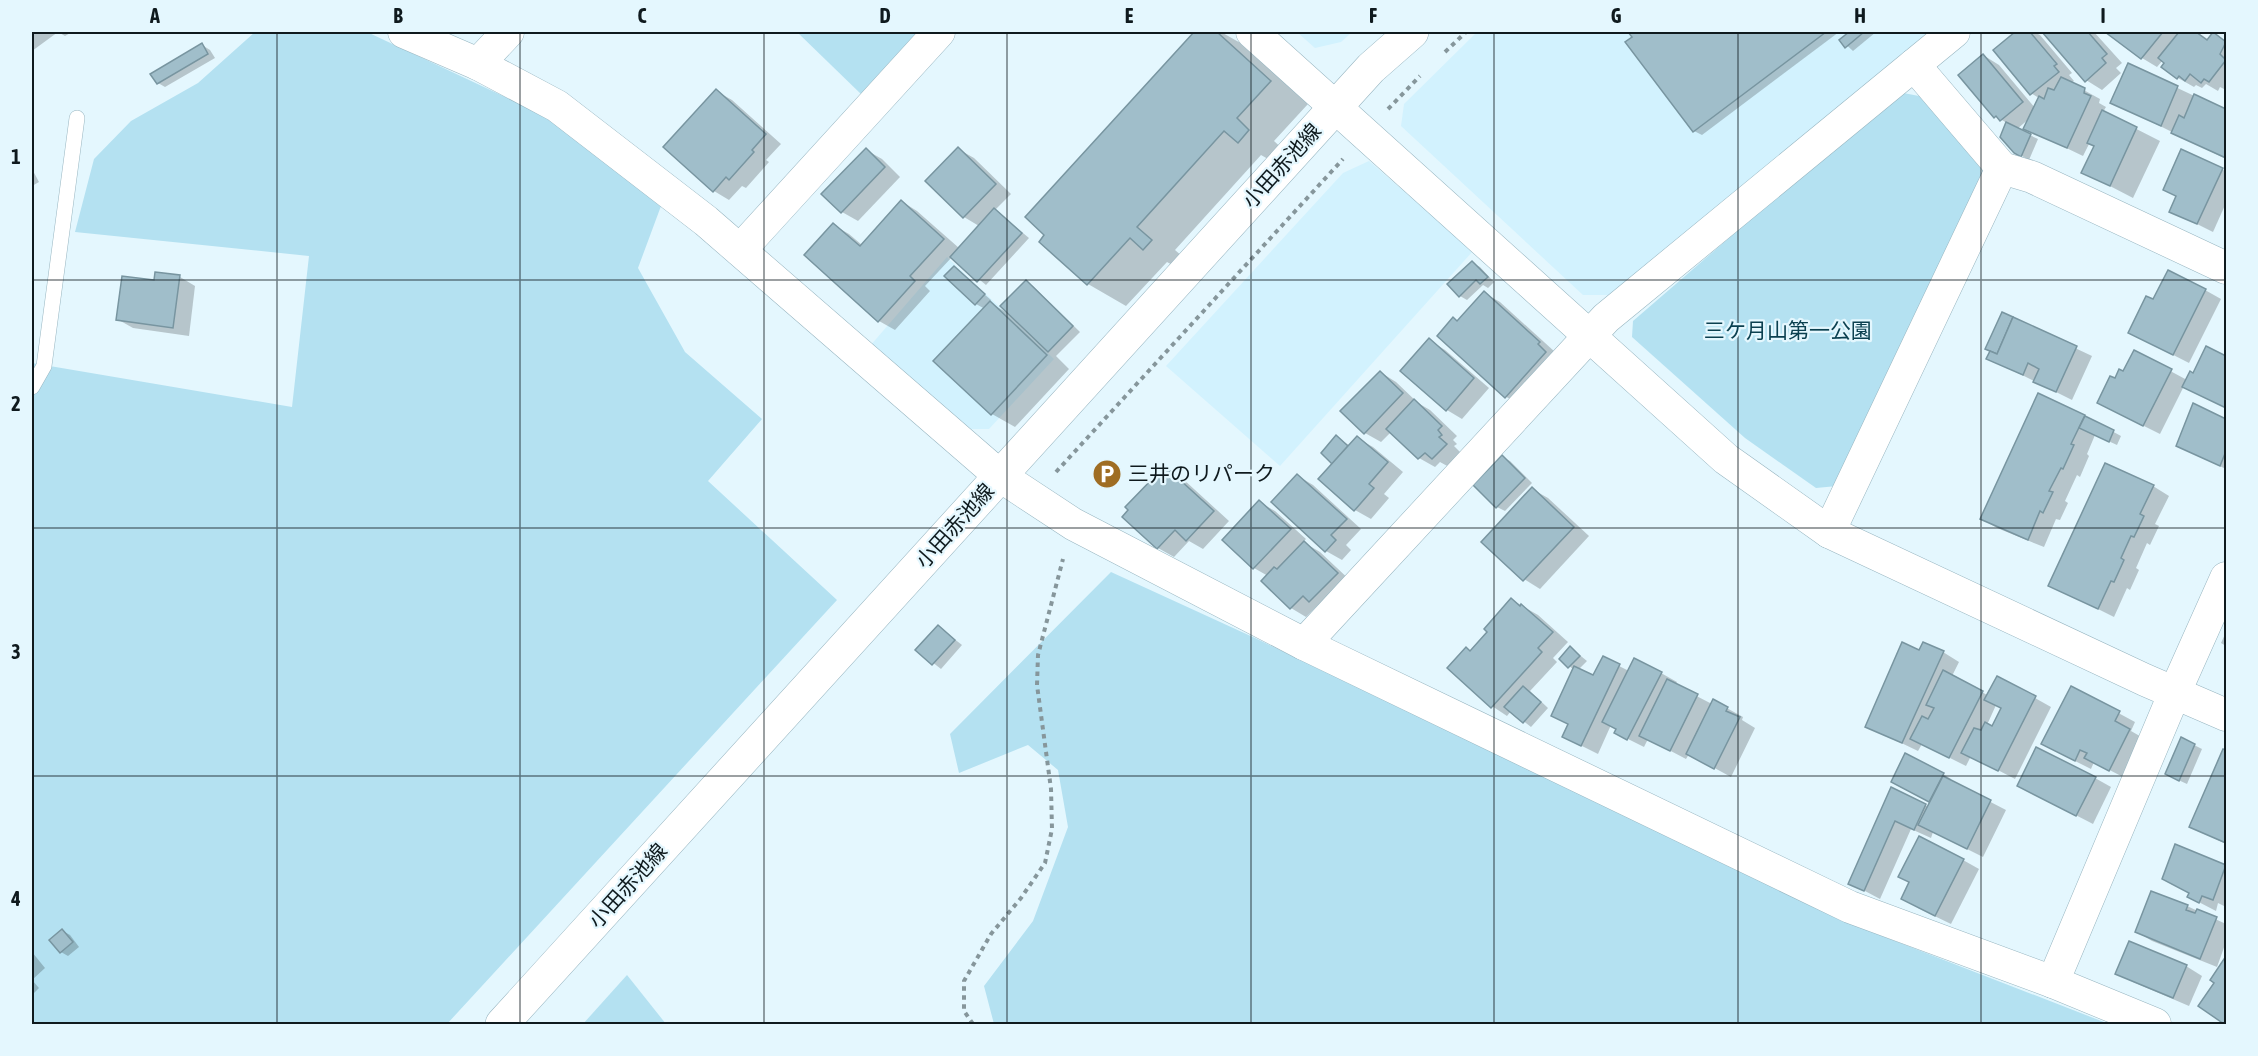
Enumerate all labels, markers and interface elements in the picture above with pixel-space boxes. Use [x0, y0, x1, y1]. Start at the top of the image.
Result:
text: A [149, 4, 160, 27]
text: B [393, 4, 403, 27]
text: C [638, 4, 647, 27]
text: D [879, 4, 891, 27]
text: E [1125, 4, 1134, 27]
text: F [1369, 4, 1377, 27]
text: G [1611, 4, 1622, 27]
text: H [1854, 4, 1866, 27]
text: I [2100, 4, 2106, 27]
street label: 小田赤池線 [1237, 118, 1325, 212]
text: 1 [11, 145, 21, 168]
park label: 三ケ月山第一公園 [1704, 318, 1872, 342]
text: 2 [11, 392, 21, 415]
parking icon: 三井のリパーク [1091, 458, 1123, 490]
place label: 三井のリパーク [1128, 461, 1275, 485]
street label: 小田赤池線 [910, 478, 998, 572]
text: 3 [11, 640, 21, 663]
street label: 小田赤池線 [583, 838, 671, 932]
text: 4 [10, 887, 21, 910]

